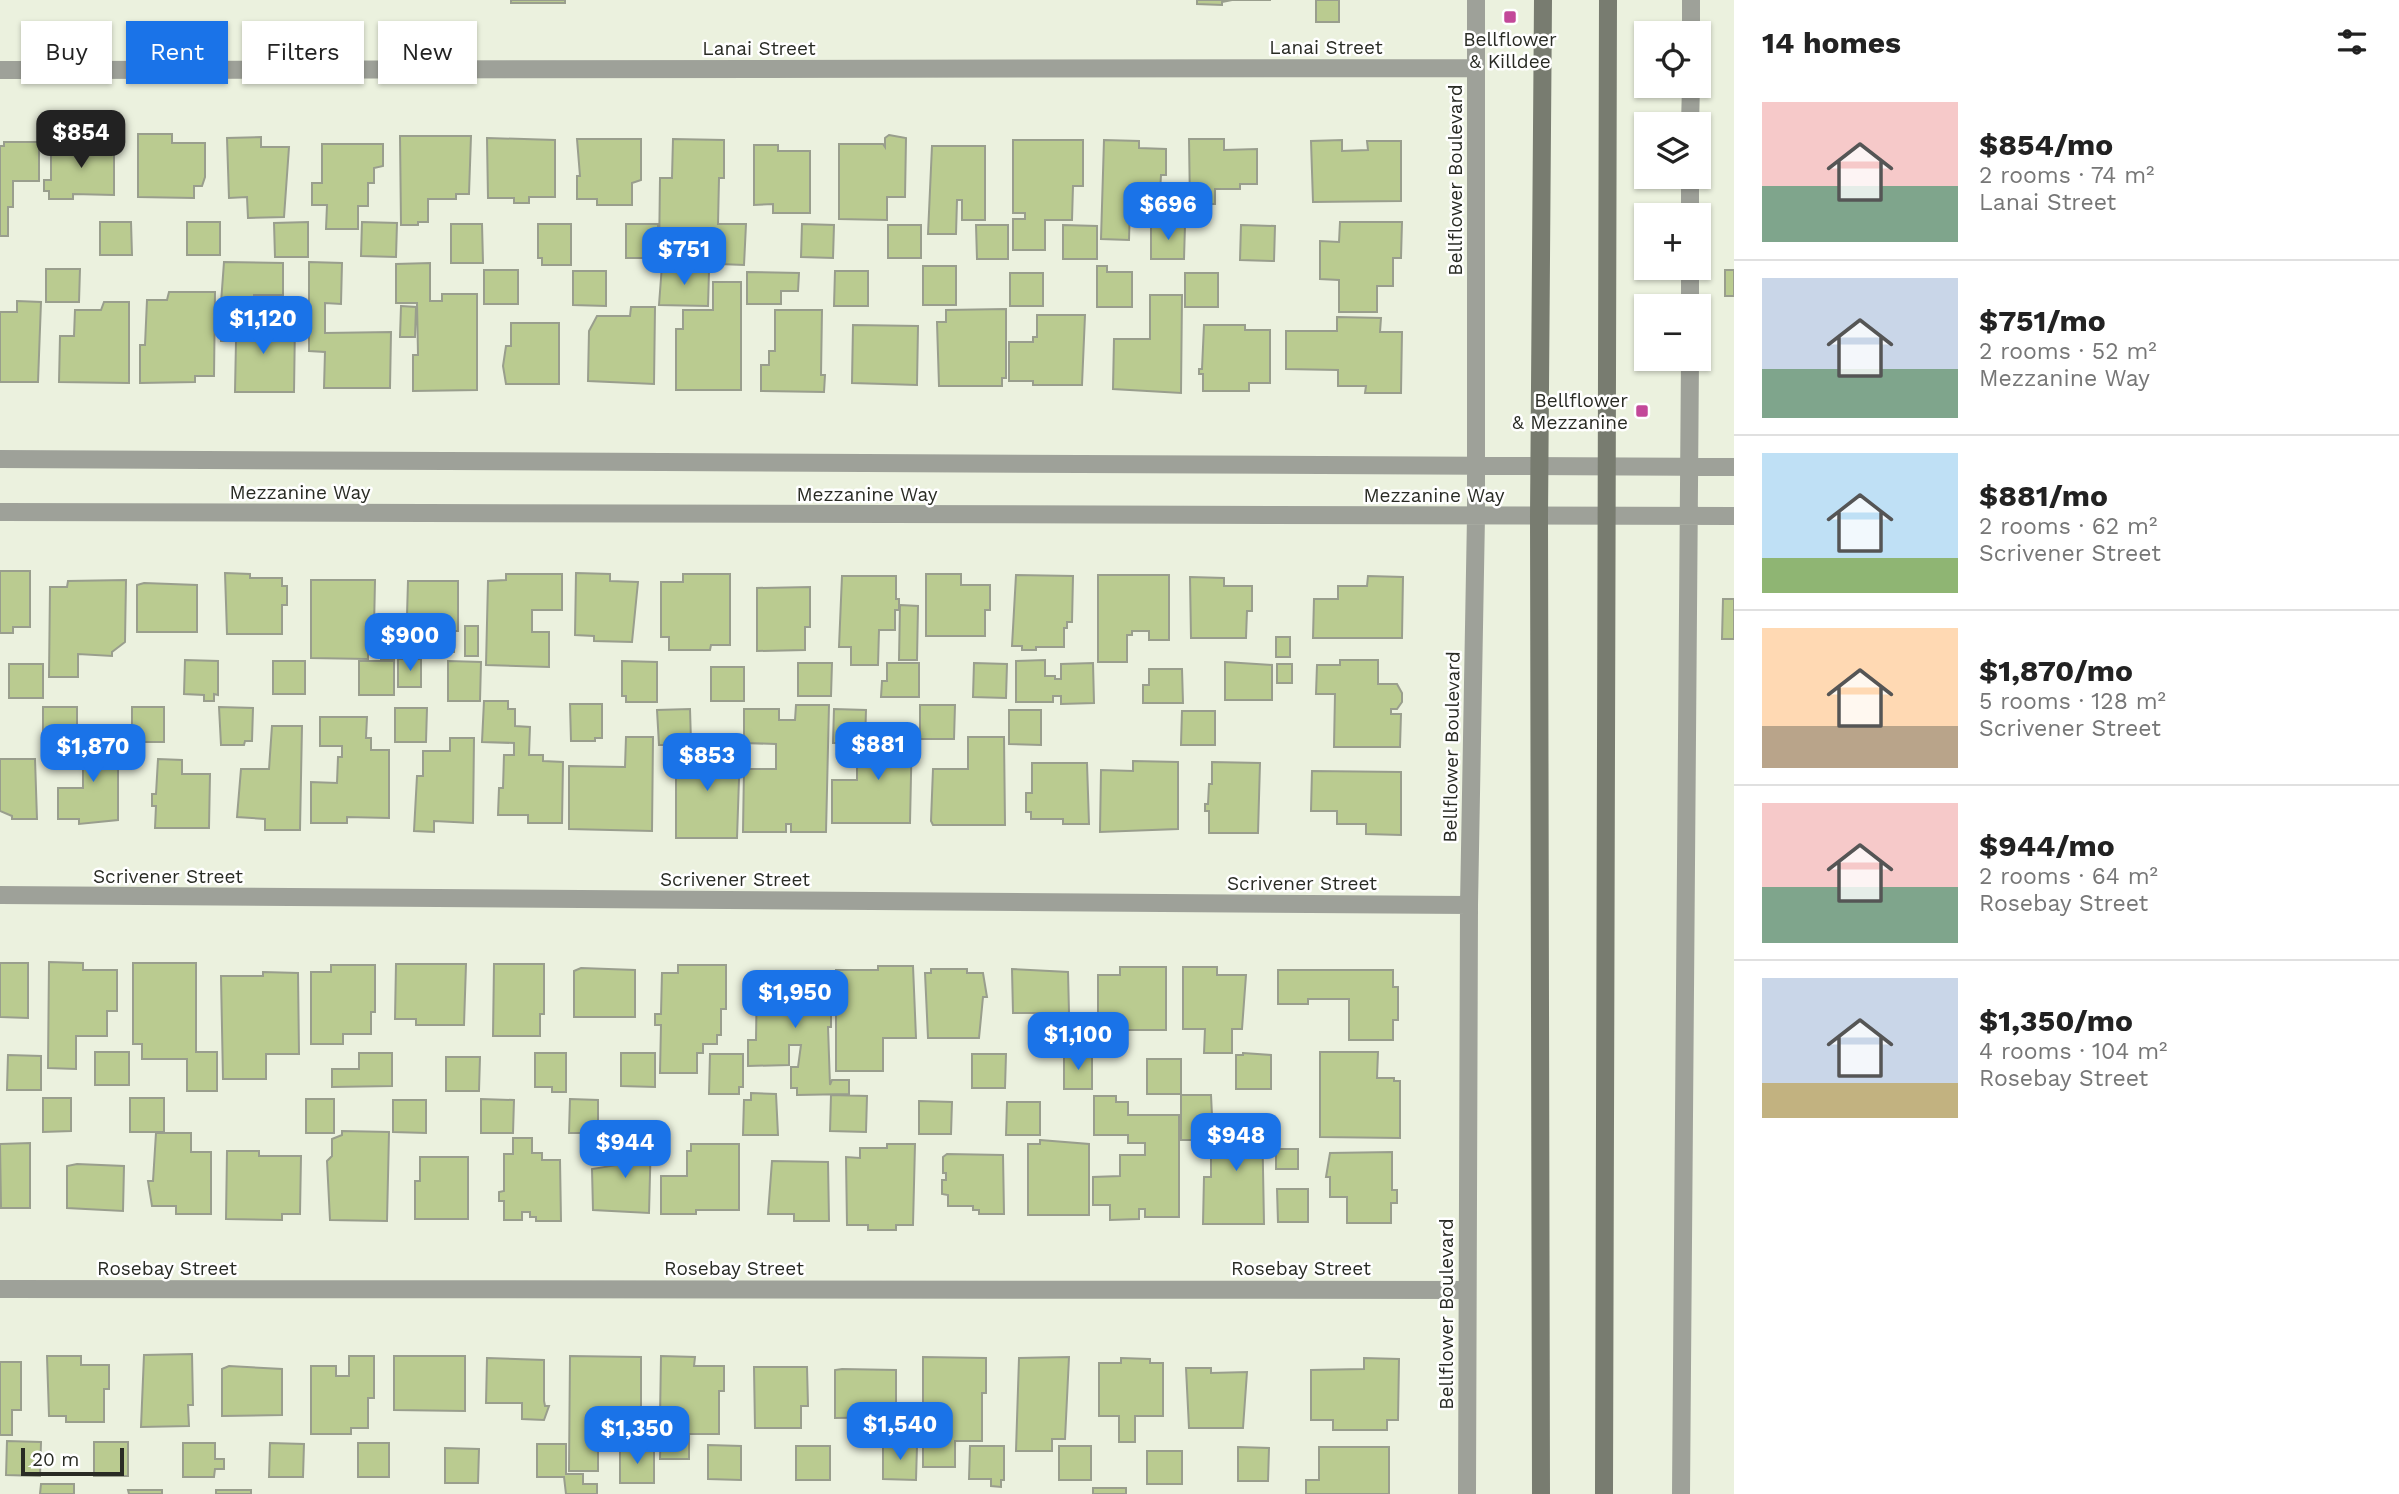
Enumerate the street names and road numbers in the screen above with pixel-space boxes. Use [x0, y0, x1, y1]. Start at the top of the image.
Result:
street label: Lanai Street [1269, 36, 1383, 59]
street label: Lanai Street [702, 37, 816, 60]
street label: Bellflower Boulevard [1444, 84, 1467, 276]
street label: Mezzanine Way [229, 481, 371, 504]
street label: Mezzanine Way [796, 483, 938, 506]
street label: Mezzanine Way [1363, 484, 1505, 507]
street label: Bellflower Boulevard [1438, 651, 1465, 843]
street label: Scrivener Street [93, 865, 243, 888]
street label: Scrivener Street [660, 868, 810, 891]
street label: Scrivener Street [1227, 872, 1377, 895]
street label: Bellflower Boulevard [1435, 1218, 1458, 1410]
street label: Rosebay Street [97, 1257, 237, 1280]
street label: Rosebay Street [664, 1257, 804, 1280]
street label: Rosebay Street [1231, 1257, 1371, 1280]

